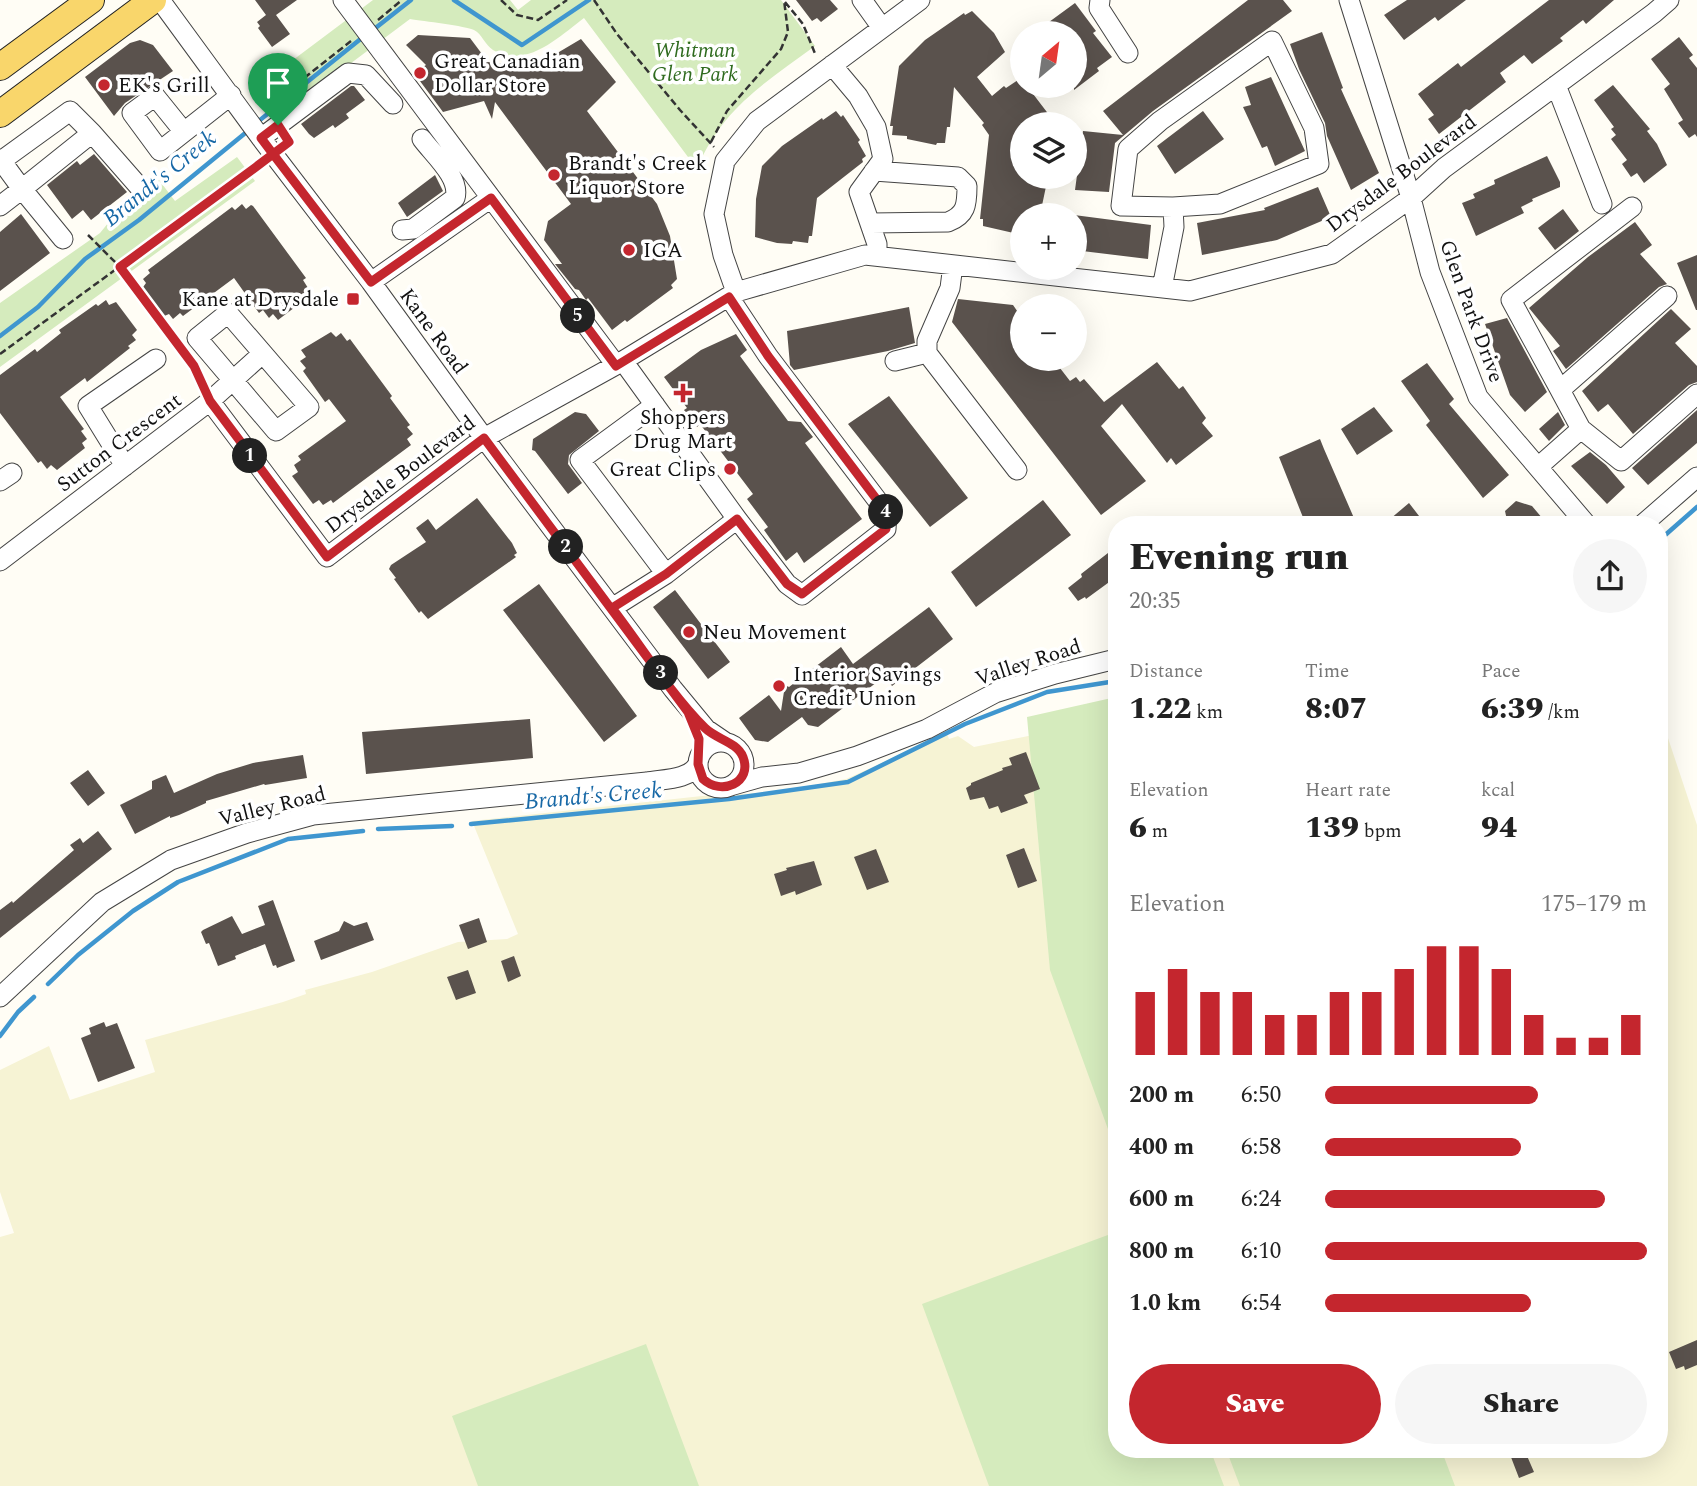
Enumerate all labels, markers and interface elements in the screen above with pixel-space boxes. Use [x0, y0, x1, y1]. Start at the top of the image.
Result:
north arrow [1010, 21, 1087, 98]
map controls [1010, 21, 1087, 371]
park label: Whitman Glen Park [652, 35, 738, 91]
place label: Great Canadian Dollar Store [434, 46, 580, 102]
pin [248, 53, 308, 125]
icon: arrive [259, 64, 297, 102]
marker: Great Canadian Dollar Store [412, 65, 428, 81]
place label: EK's Grill [118, 70, 210, 102]
marker: EK's Grill [96, 77, 112, 93]
street label: Drysdale Boulevard [1320, 107, 1484, 241]
button: layers [1010, 112, 1087, 189]
water label: Brandt's Creek [95, 122, 225, 236]
place label: Brandt's Creek Liquor Store [568, 148, 708, 204]
marker: Brandt's Creek Liquor Store [546, 167, 562, 183]
button: + [1010, 203, 1087, 280]
place label: IGA [643, 235, 683, 267]
street label: Glen Park Drive [1430, 235, 1512, 387]
marker: IGA [621, 242, 637, 258]
street label: Kane Road [391, 282, 476, 381]
place label: Kane at Drysdale [181, 284, 339, 316]
marker: Kane at Drysdale [345, 291, 361, 307]
button: − [1010, 294, 1087, 371]
pin: 5 [560, 298, 596, 334]
text: 5 [572, 301, 583, 330]
street label: Sutton Crescent [50, 385, 189, 501]
marker: Shoppers Drug Mart [675, 385, 691, 401]
place label: Shoppers Drug Mart [633, 402, 733, 458]
street label: Drysdale Boulevard [319, 408, 483, 542]
pin: 1 [232, 438, 268, 474]
text: 1 [244, 441, 255, 470]
place label: Great Clips [609, 454, 716, 486]
marker: Great Clips [722, 461, 738, 477]
pin: 4 [868, 494, 903, 530]
text: 4 [880, 497, 891, 526]
text: Evening run [1129, 529, 1349, 587]
pin: 2 [548, 530, 584, 564]
text: 2 [560, 532, 571, 561]
button: share [1573, 539, 1647, 613]
text: 20:35 [1129, 584, 1181, 619]
place label: Neu Movement [703, 617, 847, 649]
marker: Neu Movement [681, 624, 697, 640]
street label: Valley Road [971, 631, 1085, 695]
pin: 3 [644, 656, 678, 690]
text: Distance [1129, 657, 1203, 686]
text: Time [1305, 657, 1349, 686]
text: Pace [1481, 657, 1520, 686]
text: 3 [655, 658, 666, 687]
place label: Interior Savings Credit Union [793, 659, 942, 715]
marker: Interior Savings Credit Union [771, 678, 787, 694]
text: 1.22 [1129, 686, 1191, 732]
text: 8:07 [1305, 686, 1367, 732]
text: 6:39 [1481, 686, 1543, 732]
text: km [1191, 698, 1223, 727]
text: /km [1543, 698, 1580, 727]
water label: Brandt's Creek [523, 773, 664, 820]
text: Elevation [1129, 776, 1209, 805]
text: Heart rate [1305, 776, 1391, 805]
text: kcal [1481, 776, 1515, 805]
street label: Valley Road [215, 778, 329, 836]
text: 6 [1129, 805, 1147, 851]
text: 139 [1305, 805, 1359, 851]
text: 94 [1481, 805, 1517, 851]
text: m [1147, 817, 1168, 846]
text: bpm [1359, 817, 1402, 846]
text: Elevation [1129, 887, 1225, 922]
text: 175–179 m [1541, 887, 1647, 922]
text: 200 m [1129, 1078, 1194, 1113]
text: 6:50 [1241, 1078, 1281, 1113]
text: 400 m [1129, 1130, 1194, 1165]
text: 6:58 [1241, 1130, 1281, 1165]
text: 600 m [1129, 1182, 1194, 1217]
text: 6:24 [1241, 1182, 1281, 1217]
text: 800 m [1129, 1234, 1194, 1269]
text: 6:10 [1241, 1234, 1281, 1269]
text: 1.0 km [1129, 1286, 1201, 1321]
text: 6:54 [1241, 1286, 1281, 1321]
button: Save [1129, 1364, 1381, 1444]
button: Share [1395, 1364, 1647, 1444]

